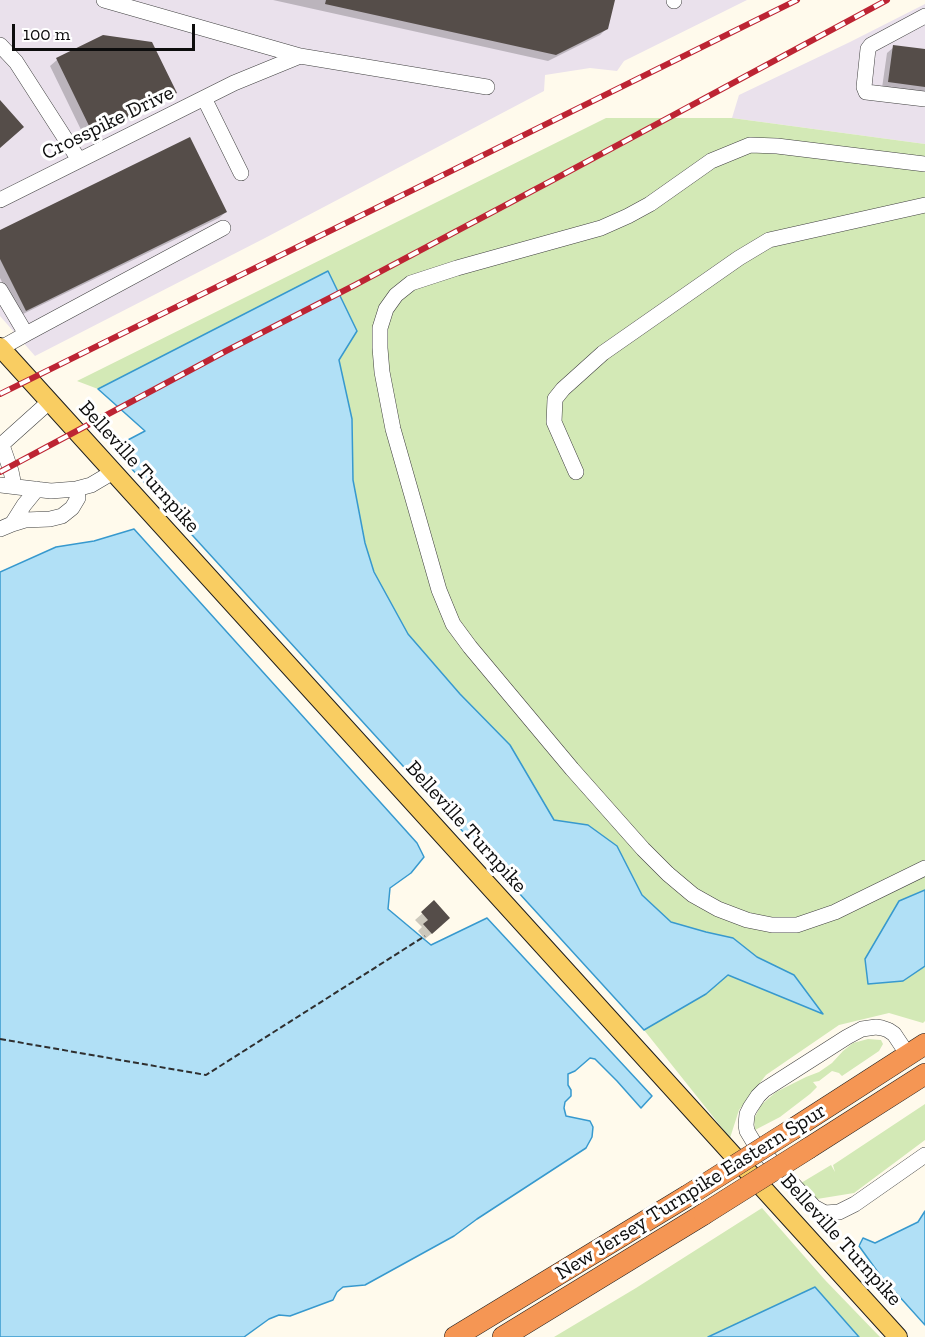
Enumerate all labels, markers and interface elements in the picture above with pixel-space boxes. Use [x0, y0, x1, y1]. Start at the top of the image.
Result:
scale bar [15, 12, 198, 50]
text: 100 m [23, 23, 70, 45]
street label: Crosspike Drive [38, 80, 178, 166]
street label: Belleville Turnpike [73, 396, 205, 538]
street label: Belleville Turnpike [400, 756, 532, 898]
street label: New Jersey Turnpike Eastern Spur [551, 1098, 831, 1286]
street label: Belleville Turnpike [775, 1169, 907, 1311]

